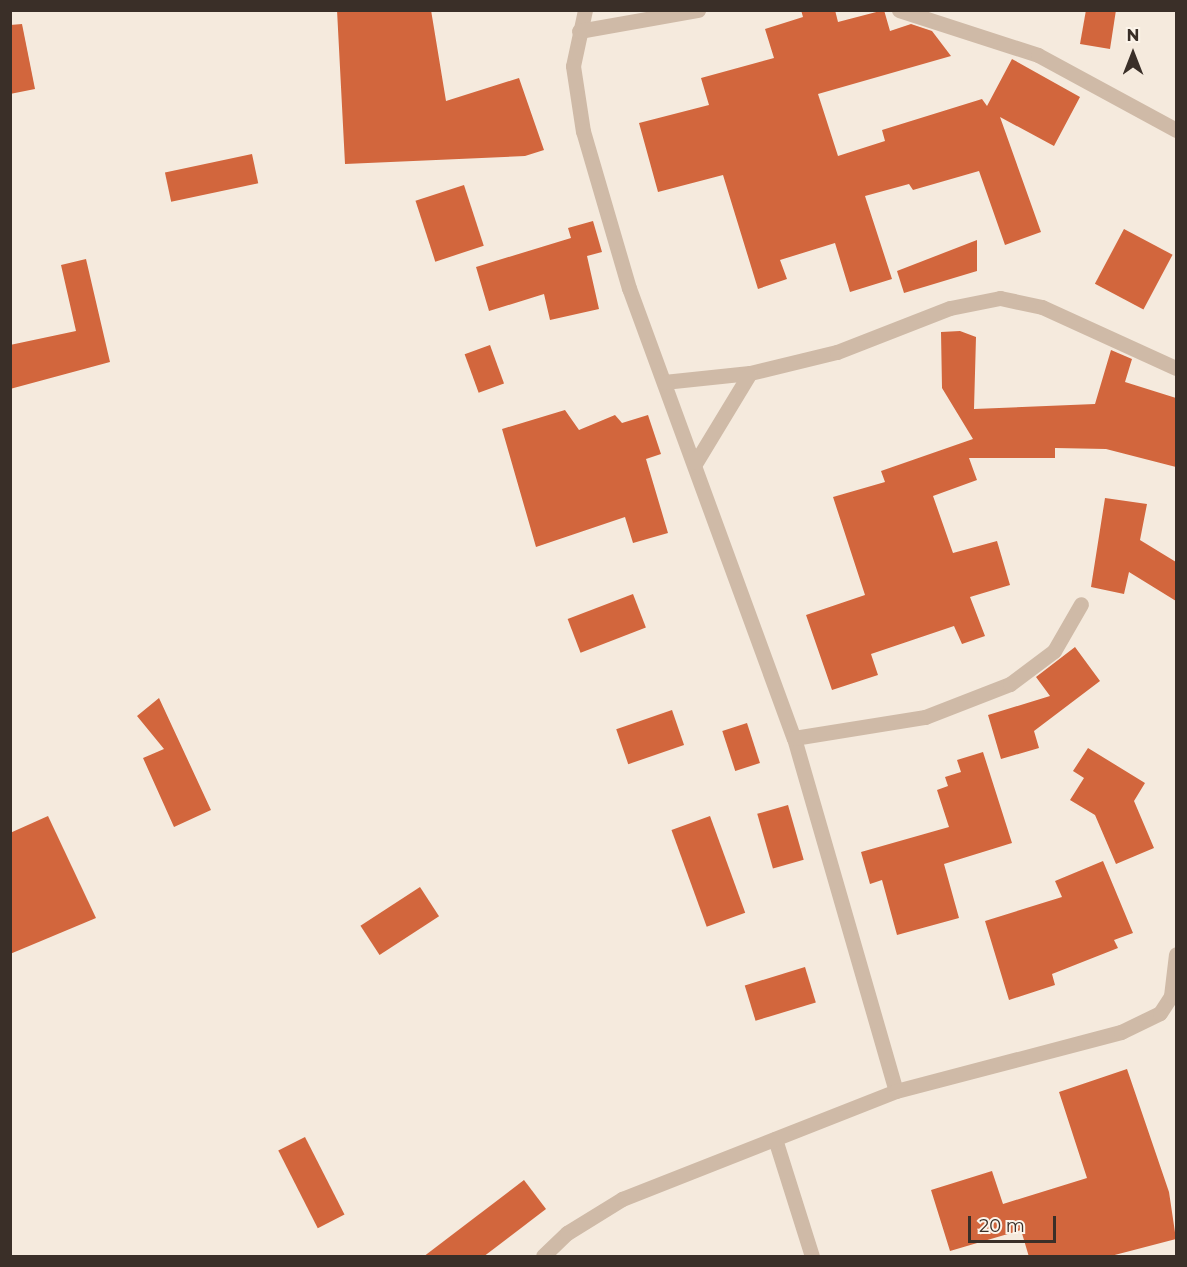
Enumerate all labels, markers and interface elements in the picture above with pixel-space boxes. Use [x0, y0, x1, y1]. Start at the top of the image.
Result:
north arrow [1103, 24, 1163, 84]
text: N [1127, 26, 1139, 45]
scale bar [971, 1204, 1060, 1242]
text: 20 m [979, 1215, 1025, 1237]

